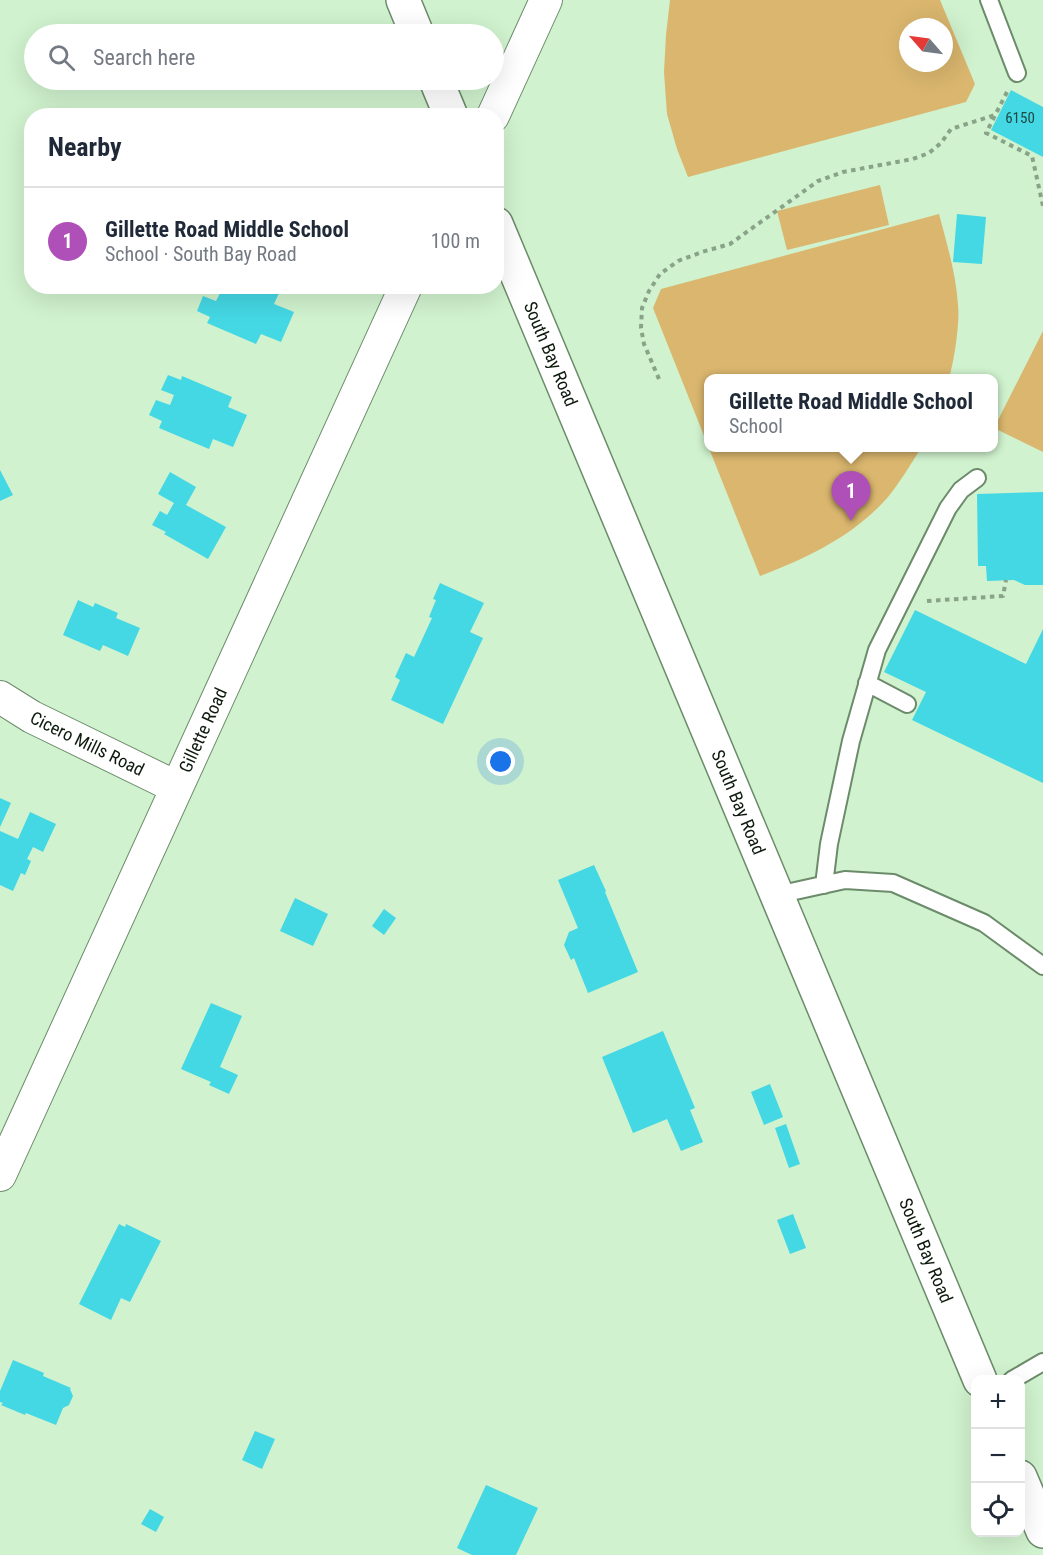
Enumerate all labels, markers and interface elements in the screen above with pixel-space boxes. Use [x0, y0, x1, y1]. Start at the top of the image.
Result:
north arrow [899, 18, 953, 72]
search box [24, 24, 504, 90]
icon: search [45, 41, 78, 74]
text: Search here [93, 45, 195, 70]
house number: 6150 [1005, 109, 1035, 127]
text: Nearby [48, 132, 122, 162]
text: Gillette Road Middle School [105, 217, 349, 242]
text: 1 [62, 229, 73, 253]
text: 100 m [431, 229, 480, 253]
text: School · South Bay Road [105, 242, 297, 266]
street label: South Bay Road [520, 298, 582, 409]
popup [704, 374, 998, 452]
text: Gillette Road Middle School [729, 389, 973, 414]
text: School [729, 414, 783, 438]
pin: 1 [832, 472, 870, 521]
street label: Gillette Road [174, 684, 231, 776]
street label: Cicero Mills Road [27, 707, 148, 780]
your location [486, 747, 515, 776]
street label: South Bay Road [707, 747, 770, 858]
street label: South Bay Road [895, 1195, 958, 1306]
map controls [971, 1375, 1025, 1537]
button: + [971, 1375, 1025, 1429]
button: − [971, 1429, 1025, 1483]
button: locate [971, 1483, 1025, 1537]

